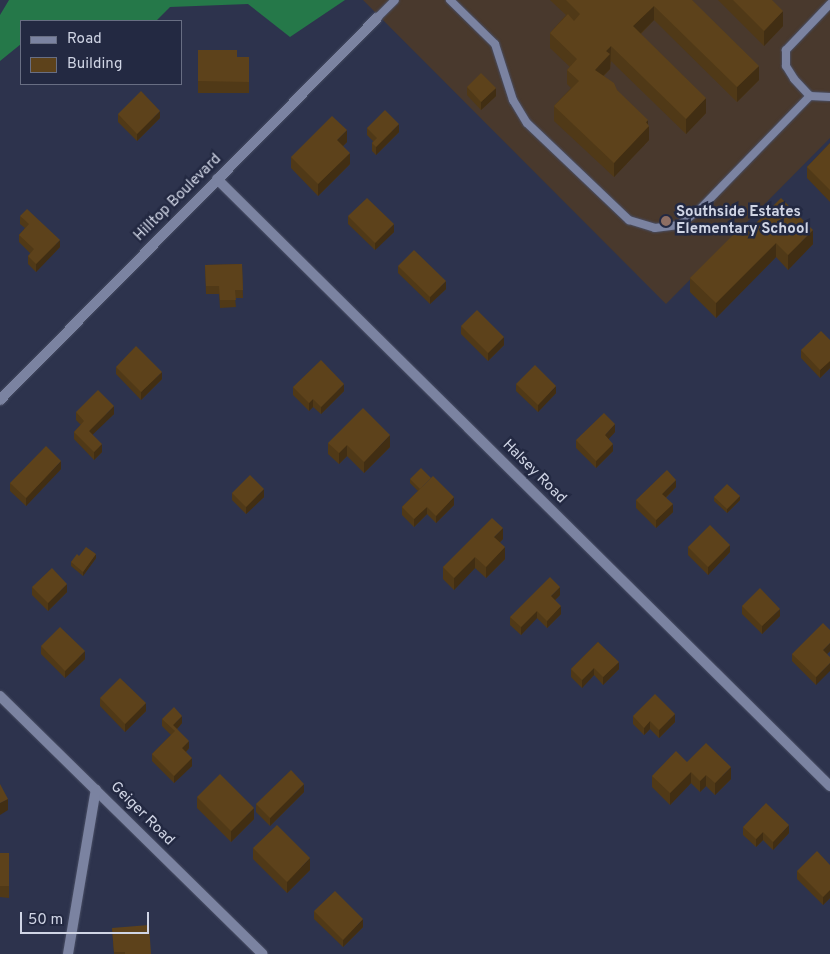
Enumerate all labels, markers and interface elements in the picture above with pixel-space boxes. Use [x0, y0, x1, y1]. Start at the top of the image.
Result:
legend [20, 20, 182, 85]
text: Road [67, 30, 102, 49]
text: Building [67, 55, 122, 74]
street label: Hilltop Boulevard [131, 151, 225, 245]
place label: Southside Estates Elementary School [676, 203, 809, 238]
marker: Southside Estates Elementary School [660, 215, 672, 227]
street label: Halsey Road [498, 436, 570, 508]
street label: Geiger Road [106, 778, 178, 850]
scale bar [22, 902, 151, 934]
text: 50 m [28, 911, 63, 930]

